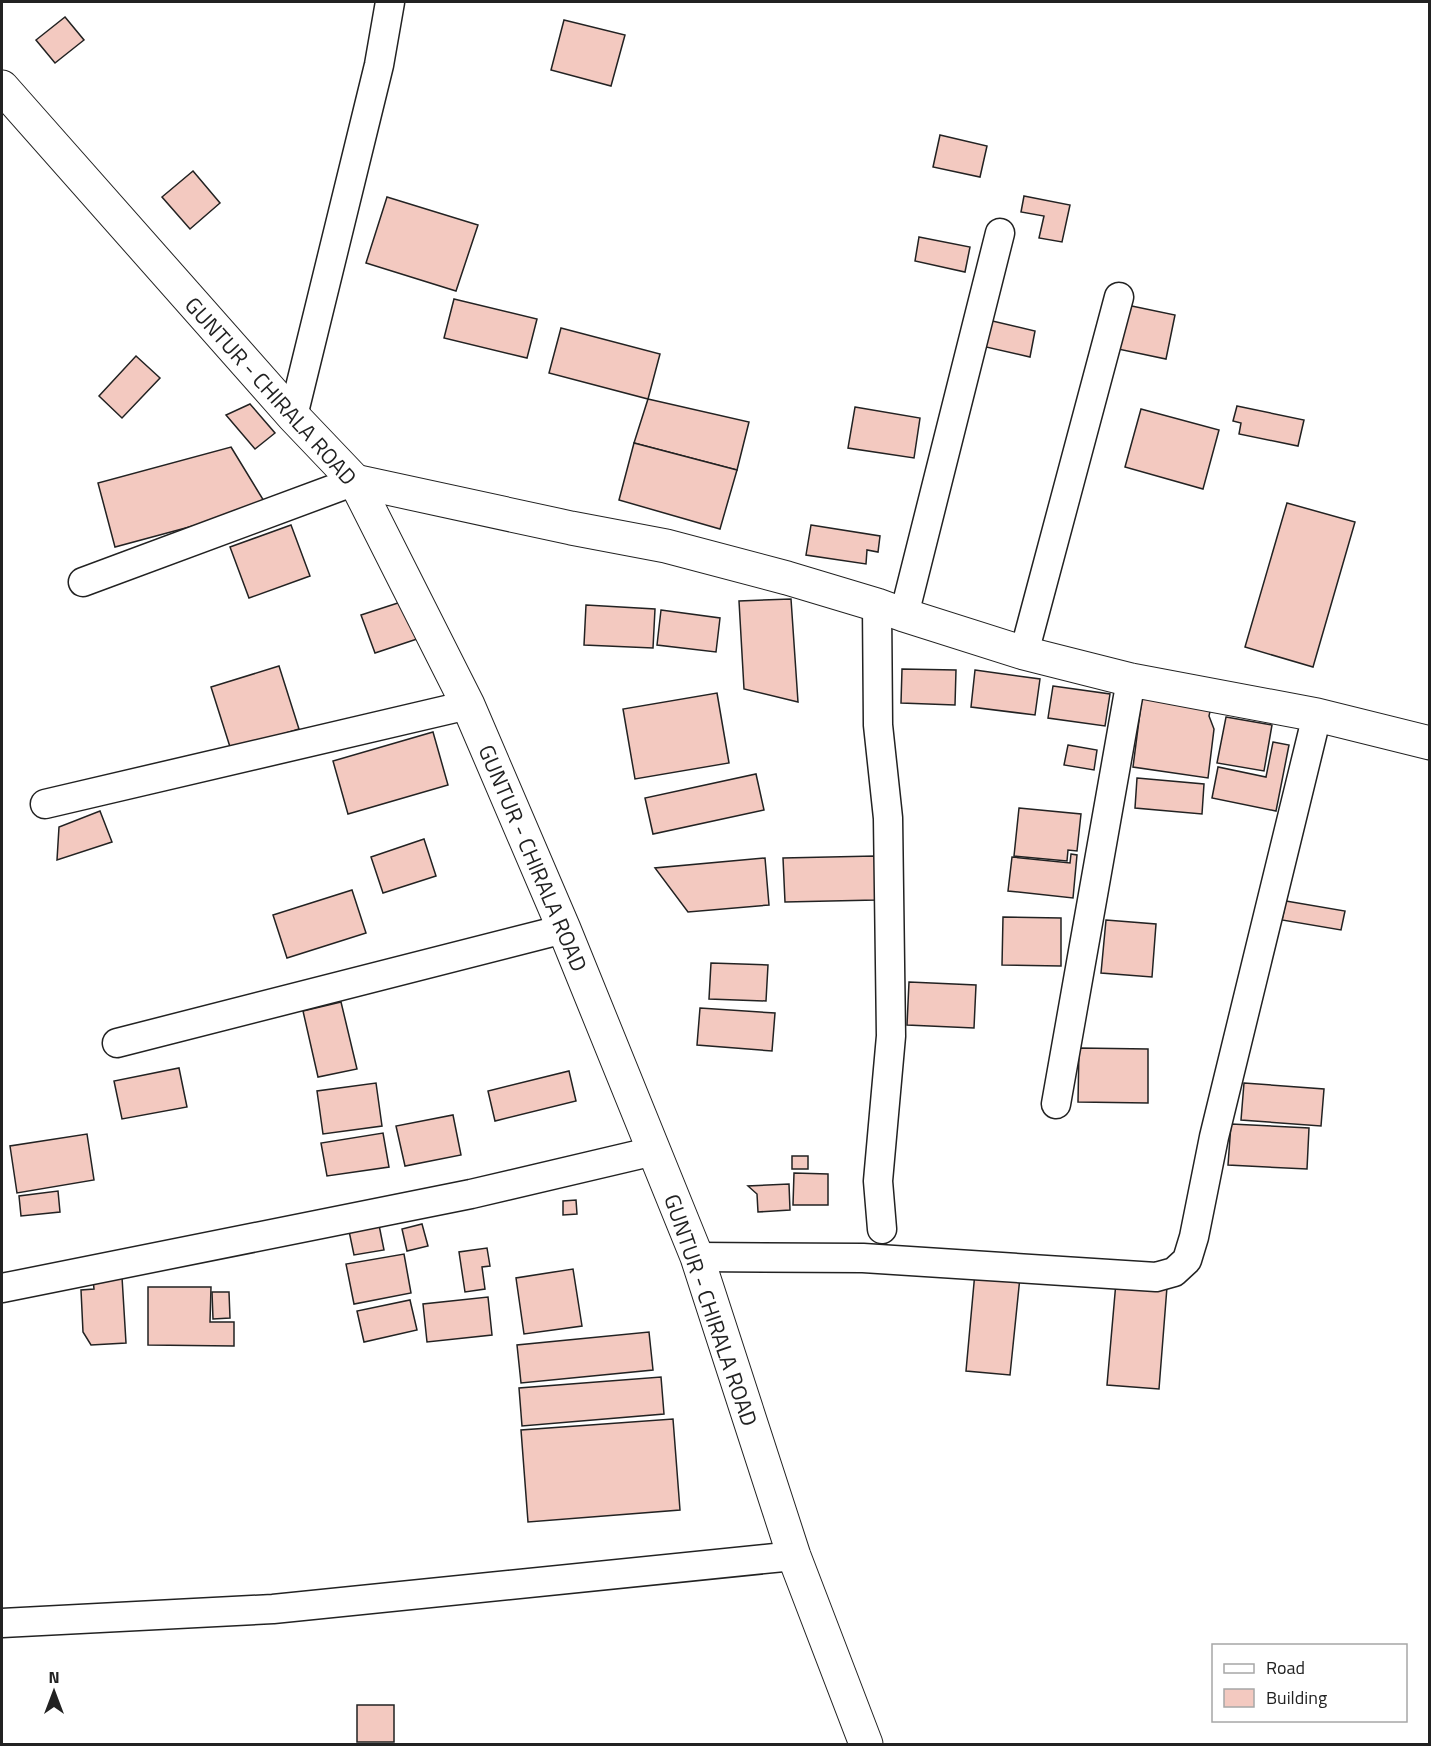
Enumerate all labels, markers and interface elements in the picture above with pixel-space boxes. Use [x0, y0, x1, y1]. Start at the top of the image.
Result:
street label: GUNTUR - CHIRALA ROAD [177, 289, 365, 493]
street label: GUNTUR - CHIRALA ROAD [470, 739, 596, 977]
street label: GUNTUR - CHIRALA ROAD [655, 1189, 767, 1431]
legend [1212, 1644, 1407, 1722]
text: Road [1266, 1654, 1305, 1681]
north arrow [24, 1662, 84, 1722]
text: N [48, 1665, 60, 1689]
text: Building [1266, 1684, 1327, 1711]

